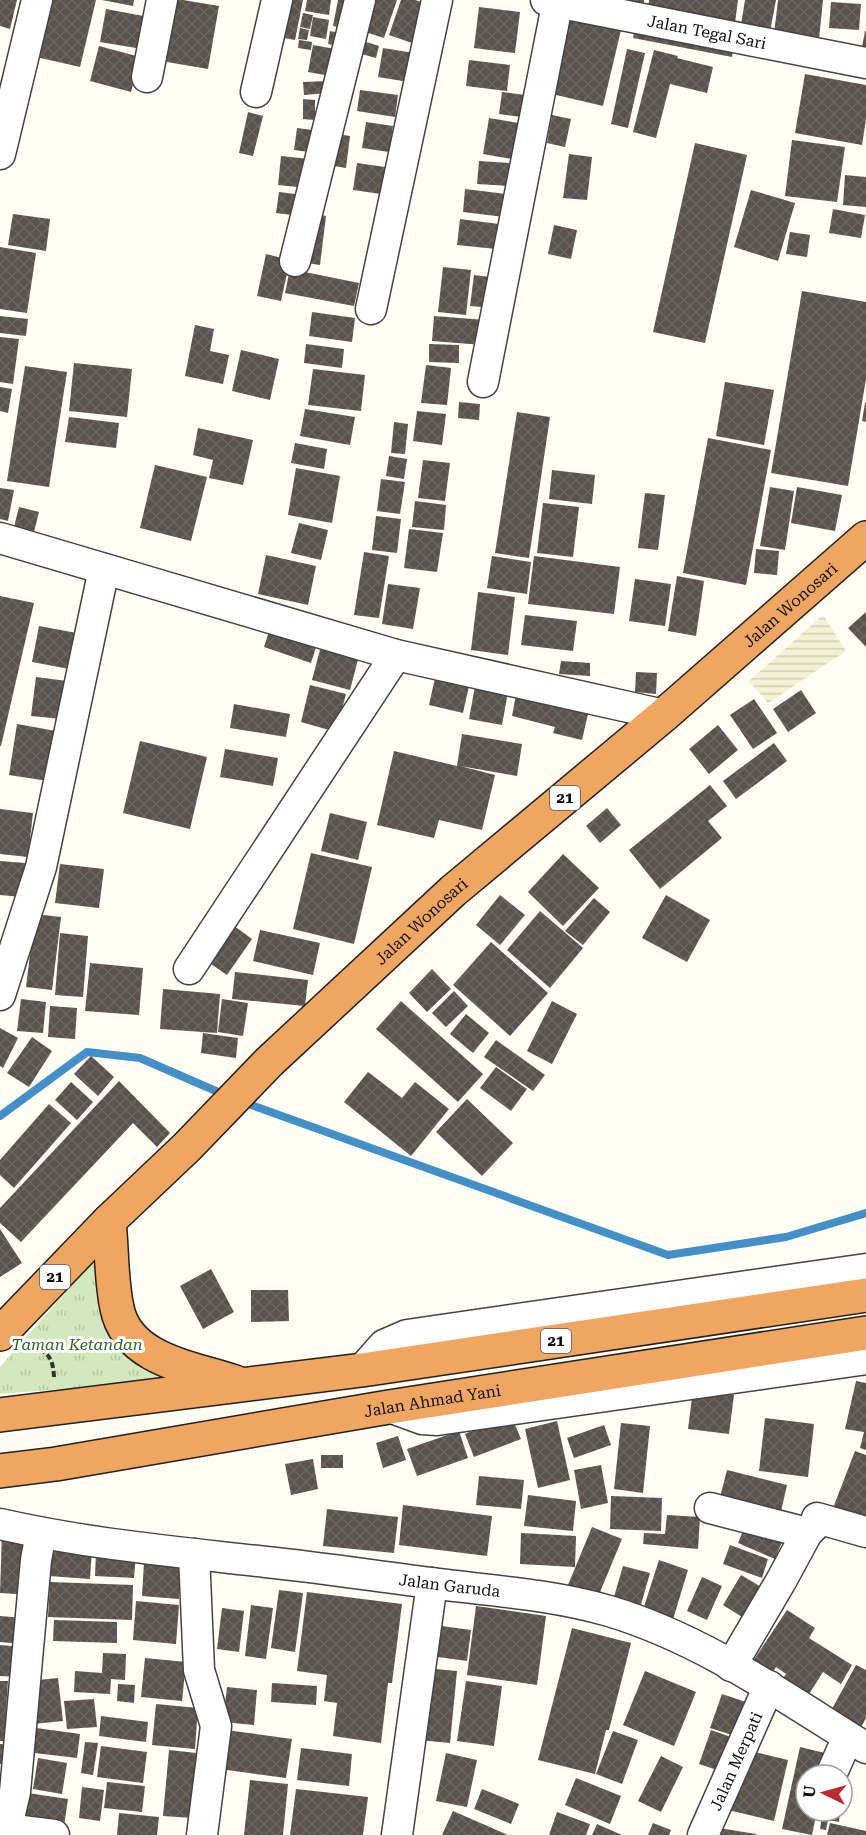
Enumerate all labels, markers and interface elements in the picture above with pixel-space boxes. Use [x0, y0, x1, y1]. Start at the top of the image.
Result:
street label: Jalan Tegal Sari [646, 11, 768, 53]
street label: Jalan Wonosari [739, 558, 841, 651]
road number: 21 [550, 786, 580, 810]
street label: Jalan Wonosari [371, 874, 471, 968]
road number: 21 [40, 1265, 70, 1289]
road number: 21 [541, 1329, 571, 1353]
park label: Taman Ketandan [11, 1335, 143, 1354]
street label: Jalan Ahmad Yani [362, 1380, 502, 1421]
street label: Jalan Garuda [398, 1570, 502, 1601]
street label: Jalan Merpati [706, 1709, 766, 1813]
north arrow [794, 1763, 854, 1823]
text: U [800, 1785, 820, 1799]

